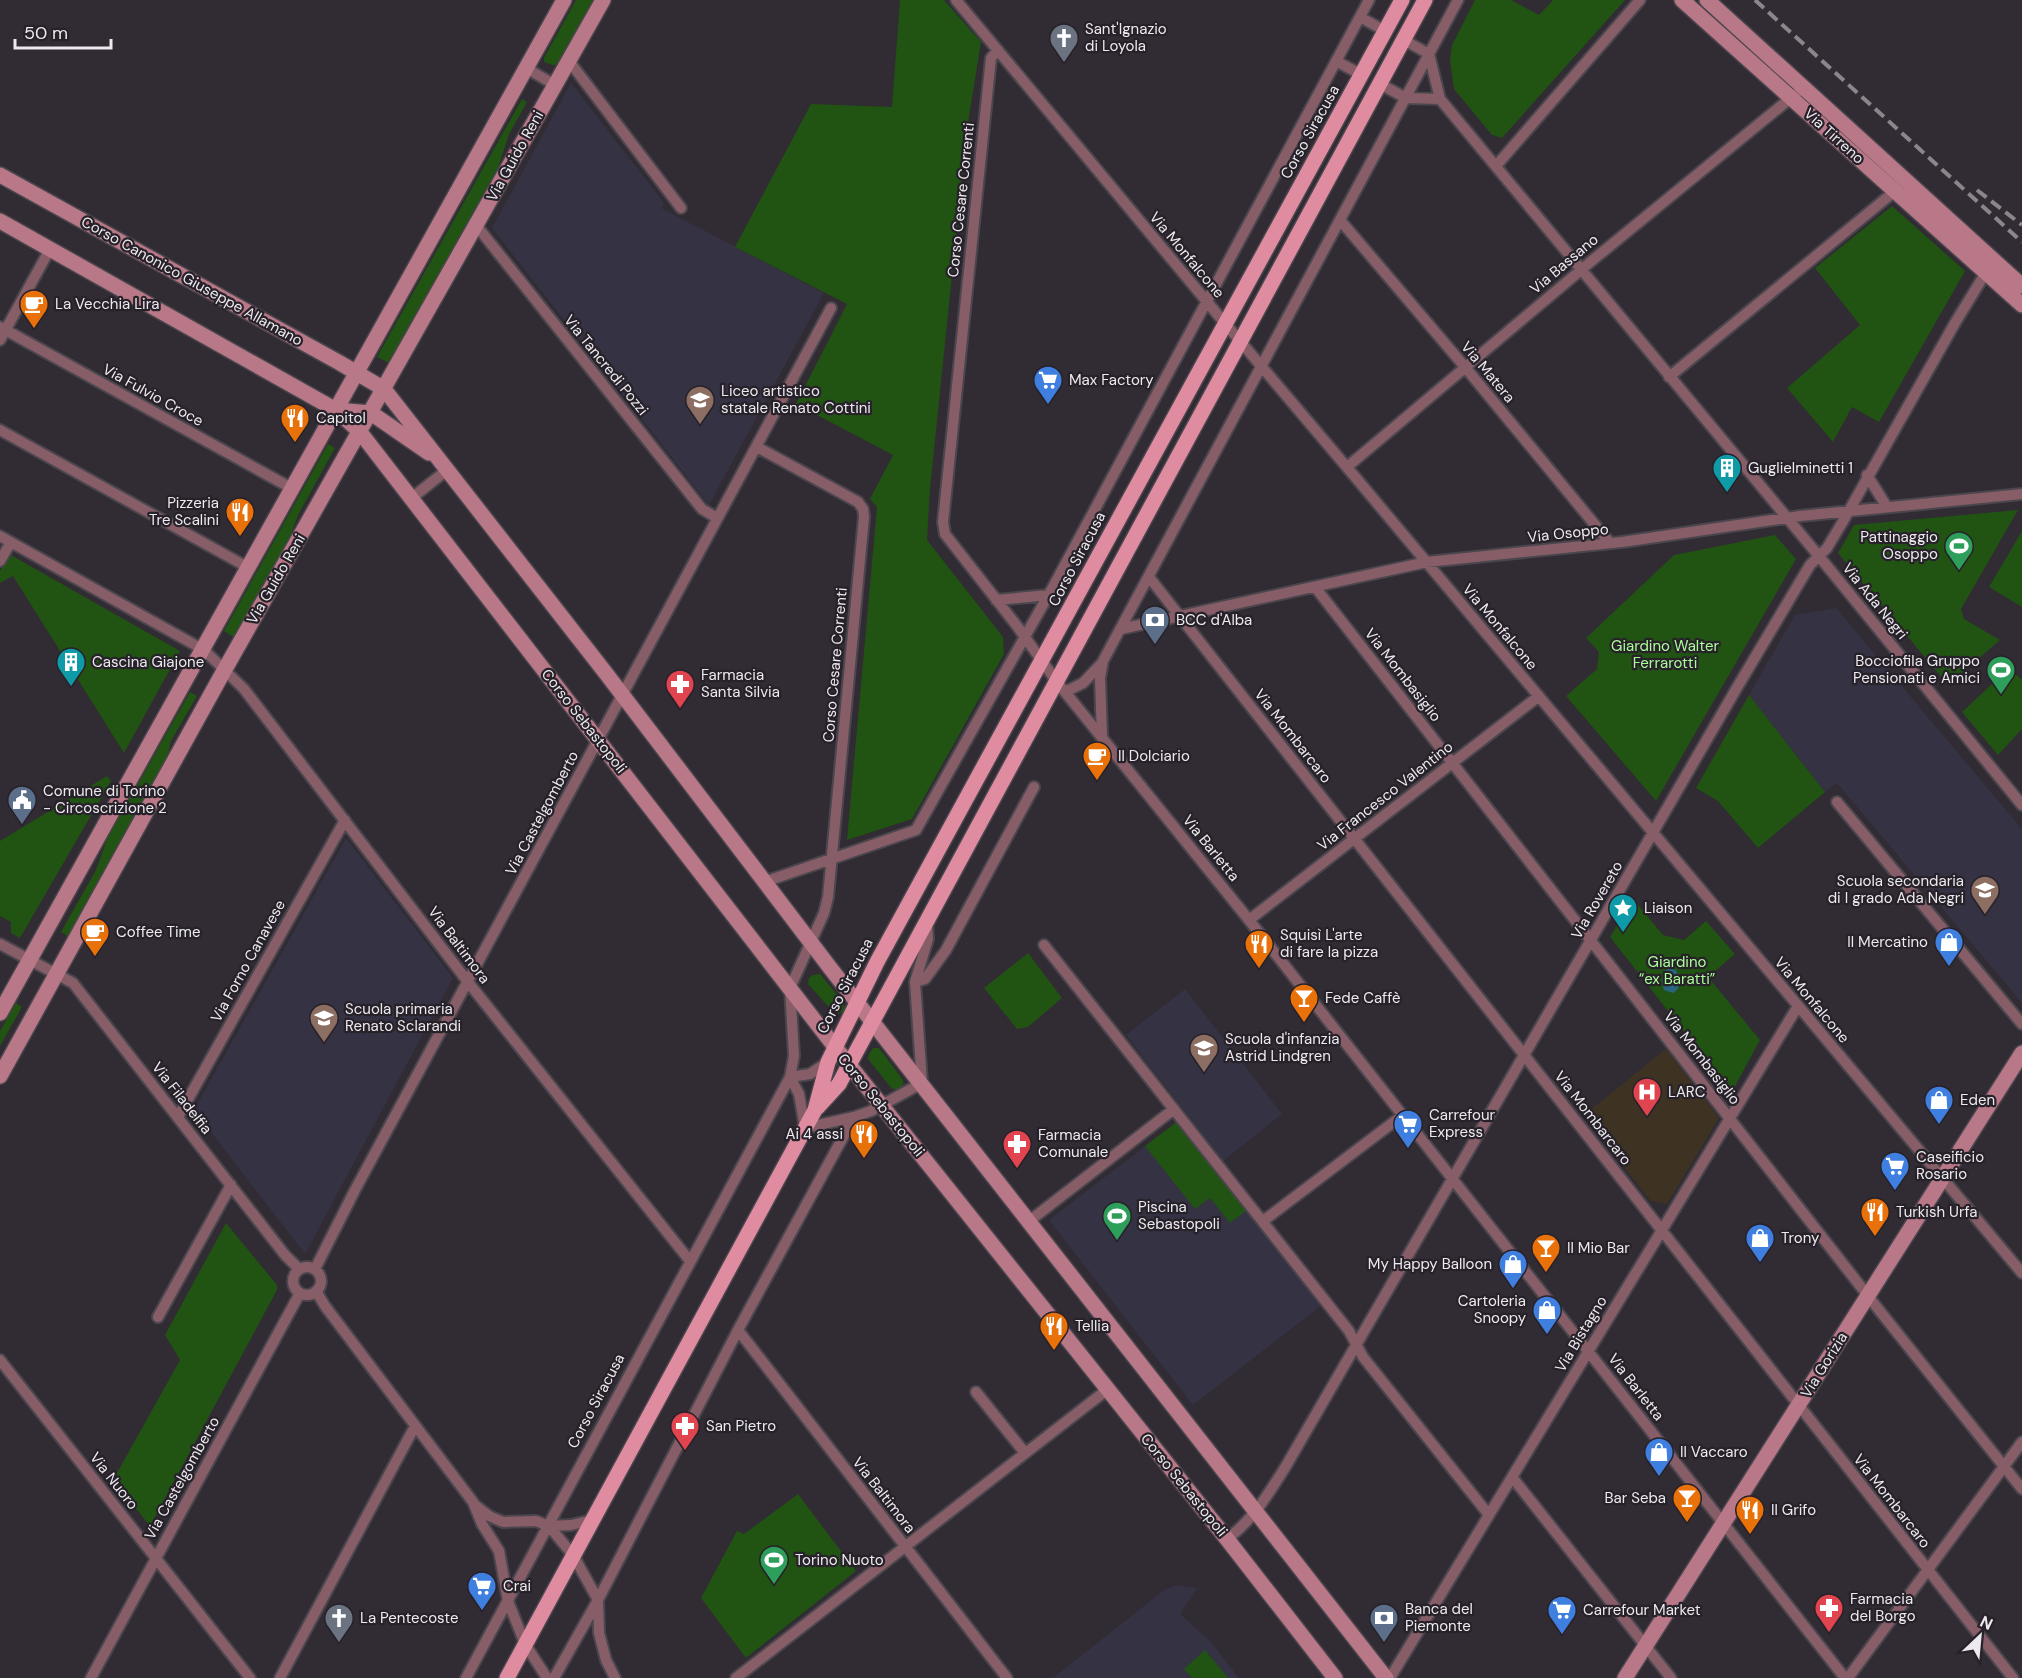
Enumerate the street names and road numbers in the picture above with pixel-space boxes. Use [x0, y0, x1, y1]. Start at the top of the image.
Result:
street label: Corso Siracusa [1276, 81, 1344, 183]
street label: Via Tirreno [1800, 104, 1869, 168]
street label: Via Guido Reni [482, 107, 548, 205]
street label: Corso Cesare Correnti [943, 122, 979, 278]
street label: Via Monfalcone [1145, 208, 1229, 302]
street label: Corso Canonico Giuseppe Allamano [78, 212, 306, 351]
street label: Via Bassano [1526, 229, 1603, 299]
street label: Via Tancredi Pozzi [559, 311, 653, 419]
street label: Via Matera [1456, 337, 1520, 407]
street label: Via Fulvio Croce [99, 359, 207, 431]
street label: Corso Siracusa [1044, 508, 1110, 610]
street label: Via Osoppo [1526, 519, 1610, 547]
street label: Via Guido Reni [242, 530, 310, 628]
street label: Via Ada Negri [1838, 558, 1912, 644]
street label: Via Monfalcone [1458, 580, 1542, 674]
street label: Corso Cesare Correnti [818, 587, 852, 743]
street label: Via Mombasiglio [1360, 624, 1446, 726]
street label: Corso Sebastopoli [537, 665, 631, 777]
street label: Via Mombarcaro [1250, 685, 1336, 787]
street label: Via Francesco Valentino [1313, 737, 1457, 855]
street label: Via Castelgomberto [501, 747, 583, 879]
street label: Via Barletta [1178, 811, 1244, 885]
street label: Via Rovereto [1567, 857, 1627, 943]
street label: Via Forno Canavese [206, 896, 290, 1026]
street label: Via Baltimora [423, 902, 495, 988]
street label: Corso Siracusa [812, 935, 878, 1037]
street label: Via Monfalcone [1770, 953, 1854, 1047]
street label: Via Mombasiglio [1659, 1007, 1745, 1109]
street label: Corso Sebastopoli [833, 1049, 929, 1161]
street label: Via Filadelfia [147, 1058, 217, 1138]
street label: Via Mombarcaro [1550, 1067, 1636, 1169]
street label: Via Bistagno [1550, 1292, 1612, 1376]
street label: Via Gorizia [1796, 1328, 1852, 1402]
street label: Via Barletta [1603, 1349, 1669, 1425]
street label: Corso Siracusa [563, 1350, 629, 1452]
street label: Via Castelgomberto [140, 1413, 224, 1543]
street label: Corso Sebastopoli [1136, 1429, 1232, 1541]
street label: Via Nuoro [85, 1448, 143, 1514]
street label: Via Mombarcaro [1849, 1450, 1935, 1552]
street label: Via Baltimora [848, 1453, 920, 1537]

